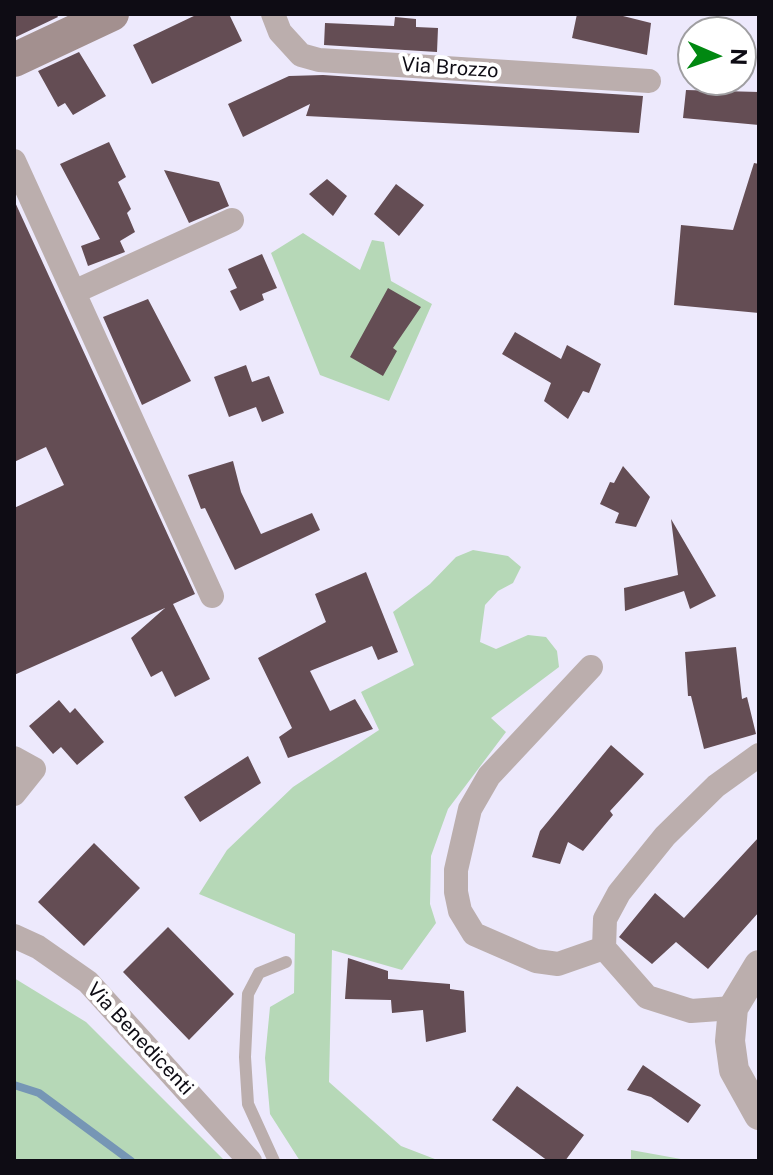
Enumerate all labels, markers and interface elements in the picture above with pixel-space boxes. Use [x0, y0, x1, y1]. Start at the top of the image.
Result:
north arrow [677, 16, 757, 96]
text: N [726, 48, 752, 66]
street label: Via Brozzo [401, 53, 499, 83]
street label: Via Benedicenti [82, 978, 198, 1100]

